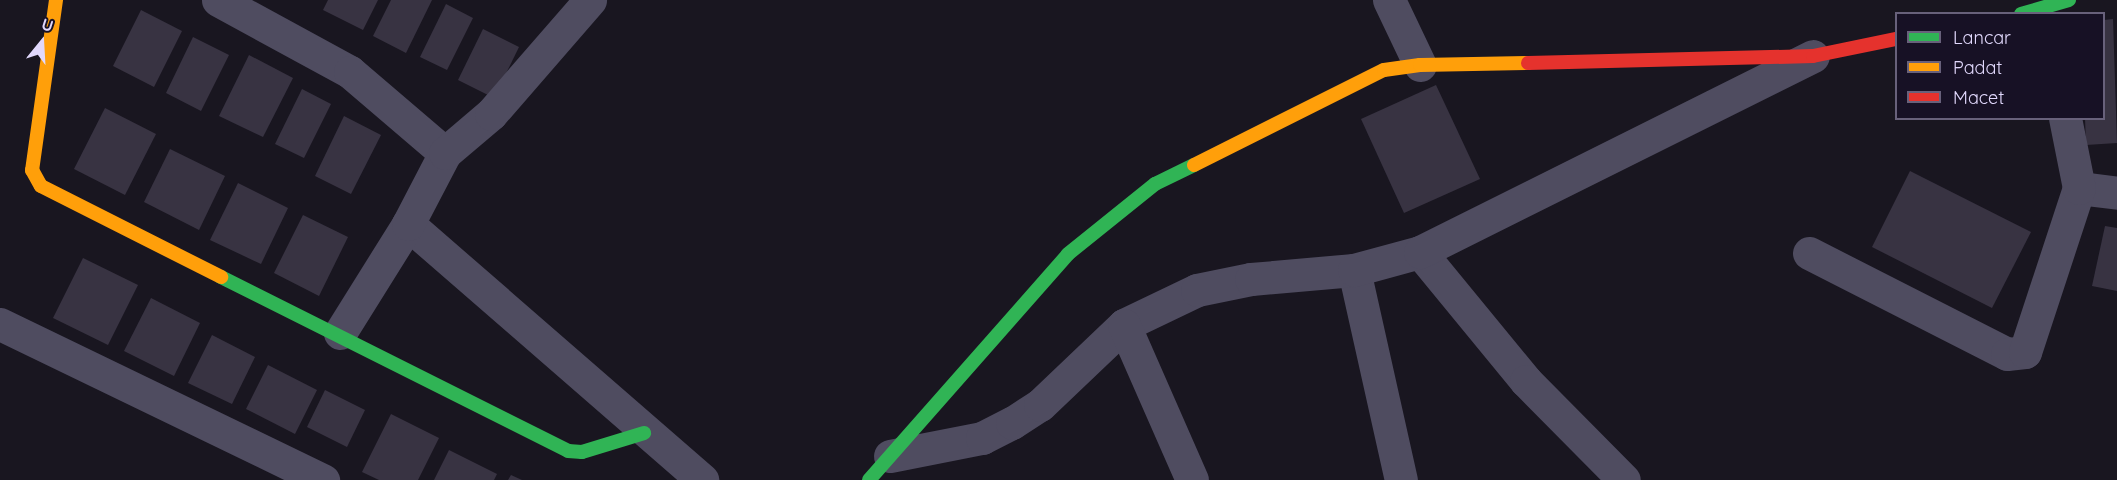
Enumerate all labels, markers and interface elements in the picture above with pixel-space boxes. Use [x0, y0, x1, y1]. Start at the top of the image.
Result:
north arrow [12, 12, 72, 72]
legend [1895, 12, 2105, 120]
text: U [39, 14, 56, 36]
text: Lancar [1953, 26, 2011, 49]
text: Padat [1953, 56, 2002, 79]
text: Macet [1953, 86, 2004, 109]

